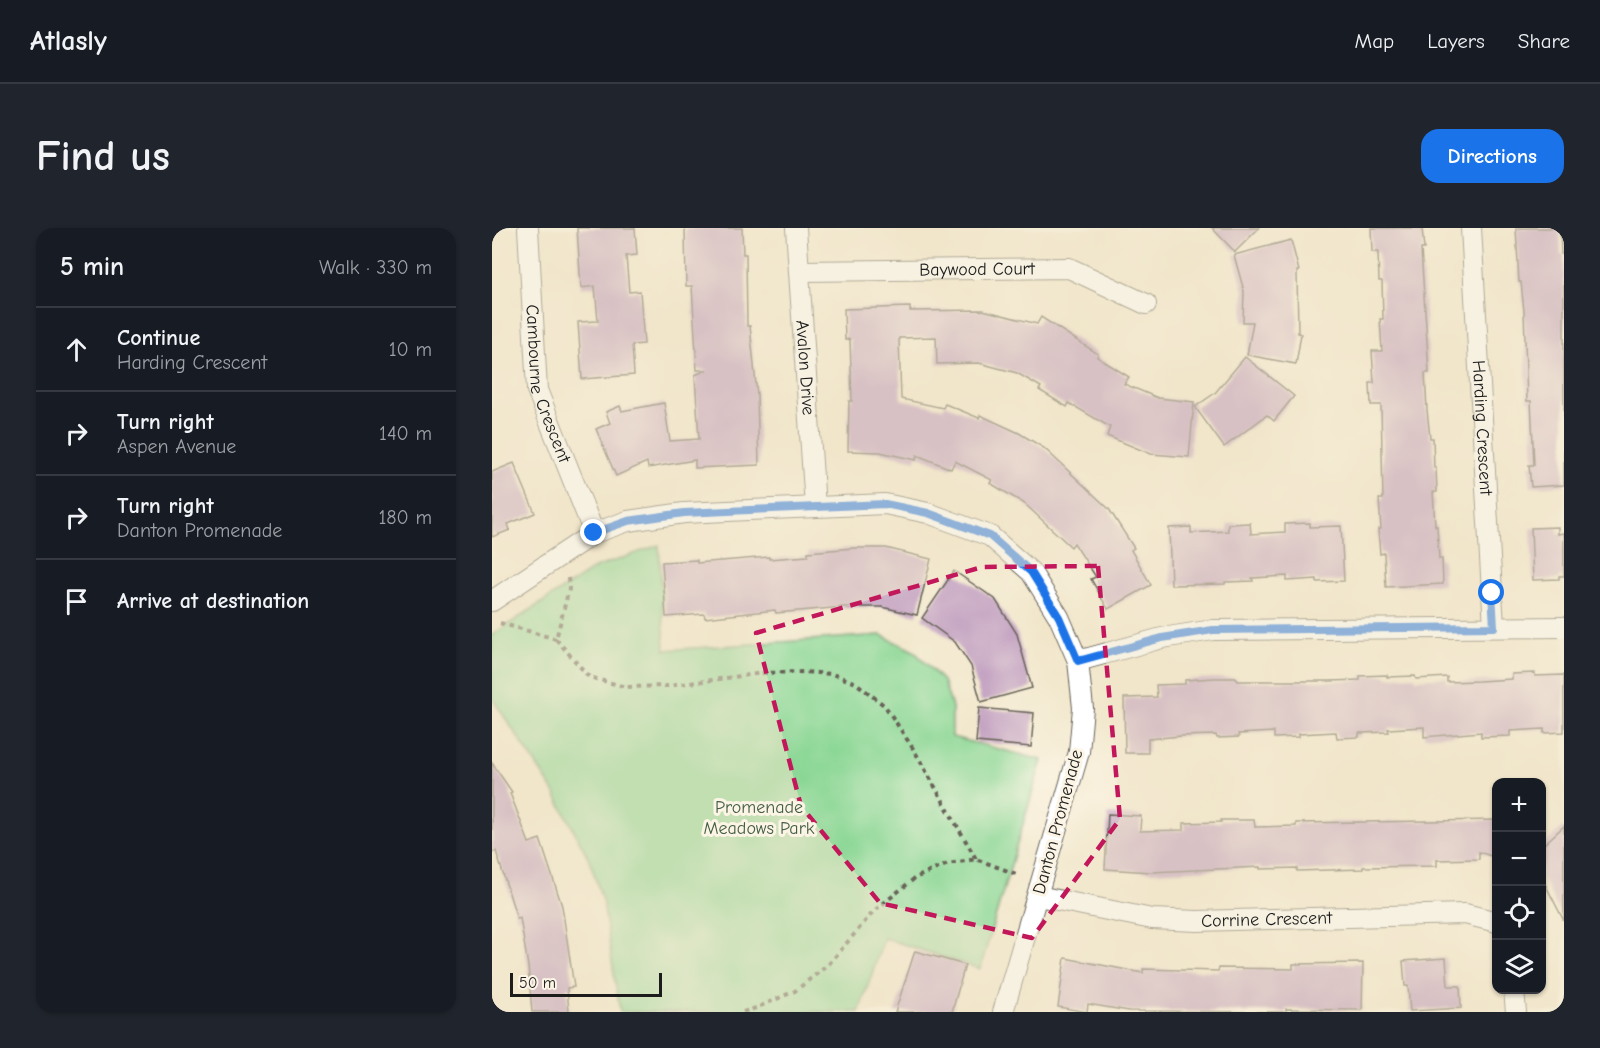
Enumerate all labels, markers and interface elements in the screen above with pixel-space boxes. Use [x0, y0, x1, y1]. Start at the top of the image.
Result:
text: Atlasly [30, 25, 107, 57]
text: Map [1355, 29, 1394, 53]
text: Layers [1427, 29, 1485, 53]
text: Share [1518, 29, 1570, 53]
button: Directions [1421, 129, 1564, 183]
text: Find us [36, 132, 170, 181]
text: 5 min [60, 252, 124, 282]
text: Walk · 330 m [319, 256, 432, 279]
street label: Baywood Court [919, 258, 1036, 280]
street label: Cambourne Crescent [522, 304, 576, 466]
street label: Avalon Drive [792, 319, 819, 416]
text: Continue [117, 325, 200, 351]
icon: ahead [60, 333, 93, 366]
text: 10 m [389, 338, 432, 361]
text: Harding Crescent [117, 351, 267, 374]
street label: Harding Crescent [1468, 360, 1497, 497]
text: Turn right [117, 409, 214, 435]
icon: right [60, 417, 93, 450]
text: 140 m [379, 422, 432, 445]
text: Aspen Avenue [117, 435, 236, 458]
text: Turn right [117, 493, 214, 519]
icon: right [60, 501, 93, 534]
text: 180 m [378, 506, 432, 529]
text: Danton Promenade [117, 519, 282, 542]
route end [580, 519, 606, 545]
route start [1478, 579, 1504, 605]
icon: arrive [60, 585, 93, 618]
text: Arrive at destination [117, 588, 309, 614]
street label: Danton Promenade [1029, 747, 1087, 897]
map controls [1492, 778, 1546, 994]
button: + [1492, 778, 1546, 832]
park label: Promenade Meadows Park [703, 797, 815, 839]
button: − [1492, 832, 1546, 886]
button: locate [1492, 886, 1546, 940]
street label: Corrine Crescent [1201, 907, 1333, 931]
button: layers [1492, 940, 1546, 994]
scale bar [510, 970, 662, 998]
text: 50 m [519, 974, 556, 992]

